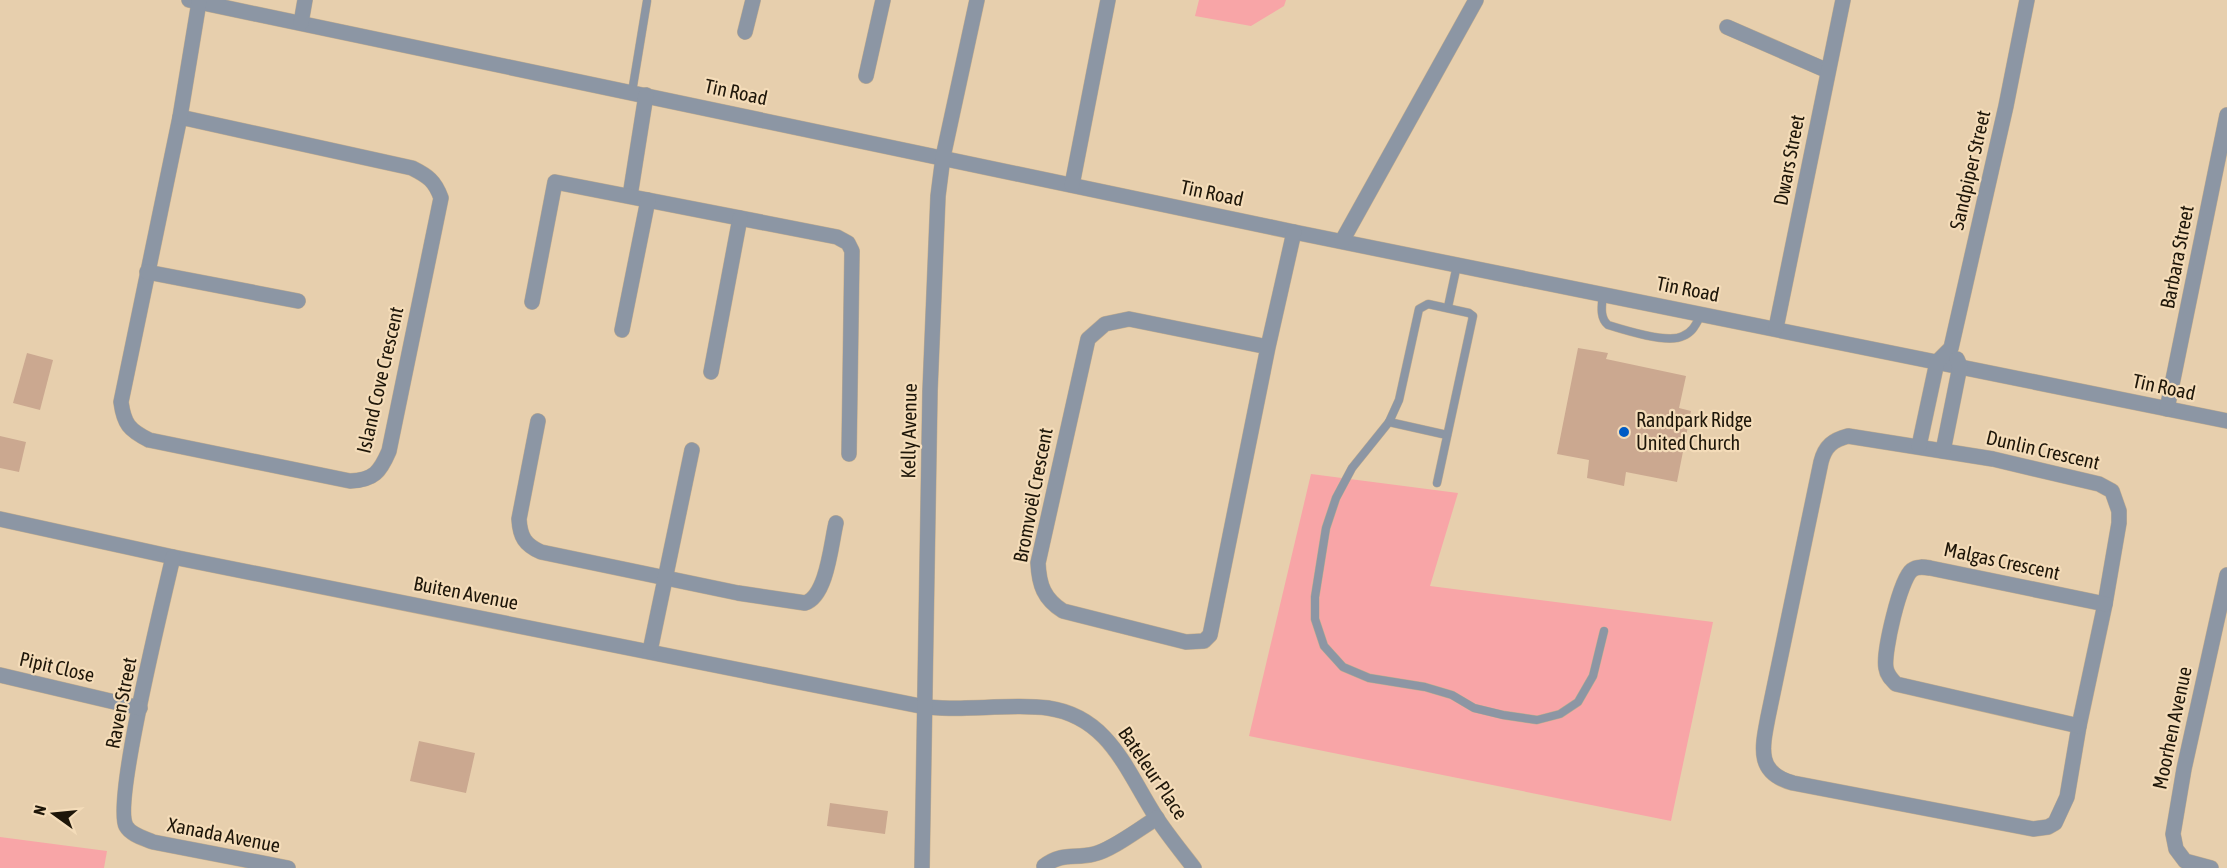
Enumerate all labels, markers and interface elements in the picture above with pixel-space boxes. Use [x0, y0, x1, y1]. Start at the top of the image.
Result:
street label: Tin Road [703, 74, 770, 109]
street label: Sandpiper Street [1945, 108, 1994, 232]
street label: Dwars Street [1768, 112, 1809, 207]
street label: Tin Road [1179, 175, 1246, 210]
street label: Barbara Street [2155, 203, 2198, 311]
street label: Tin Road [1655, 271, 1722, 306]
street label: Island Cove Crescent [351, 304, 408, 455]
street label: Tin Road [2131, 369, 2198, 404]
street label: Kelly Avenue [896, 383, 921, 479]
place label: Randpark Ridge United Church [1636, 408, 1752, 454]
street label: Bromvoël Crescent [1008, 425, 1057, 564]
marker: Randpark Ridge United Church [1617, 425, 1631, 439]
street label: Dunlin Crescent [1984, 425, 2102, 474]
street label: Malgas Crescent [1942, 537, 2062, 584]
street label: Buiten Avenue [412, 571, 520, 614]
street label: Pipit Close [17, 647, 97, 686]
street label: Raven Street [100, 655, 141, 751]
street label: Moorhen Avenue [2147, 665, 2196, 791]
street label: Bateleur Place [1114, 722, 1193, 823]
north arrow [24, 784, 84, 844]
text: N [30, 803, 49, 817]
street label: Xanada Avenue [166, 812, 282, 857]

